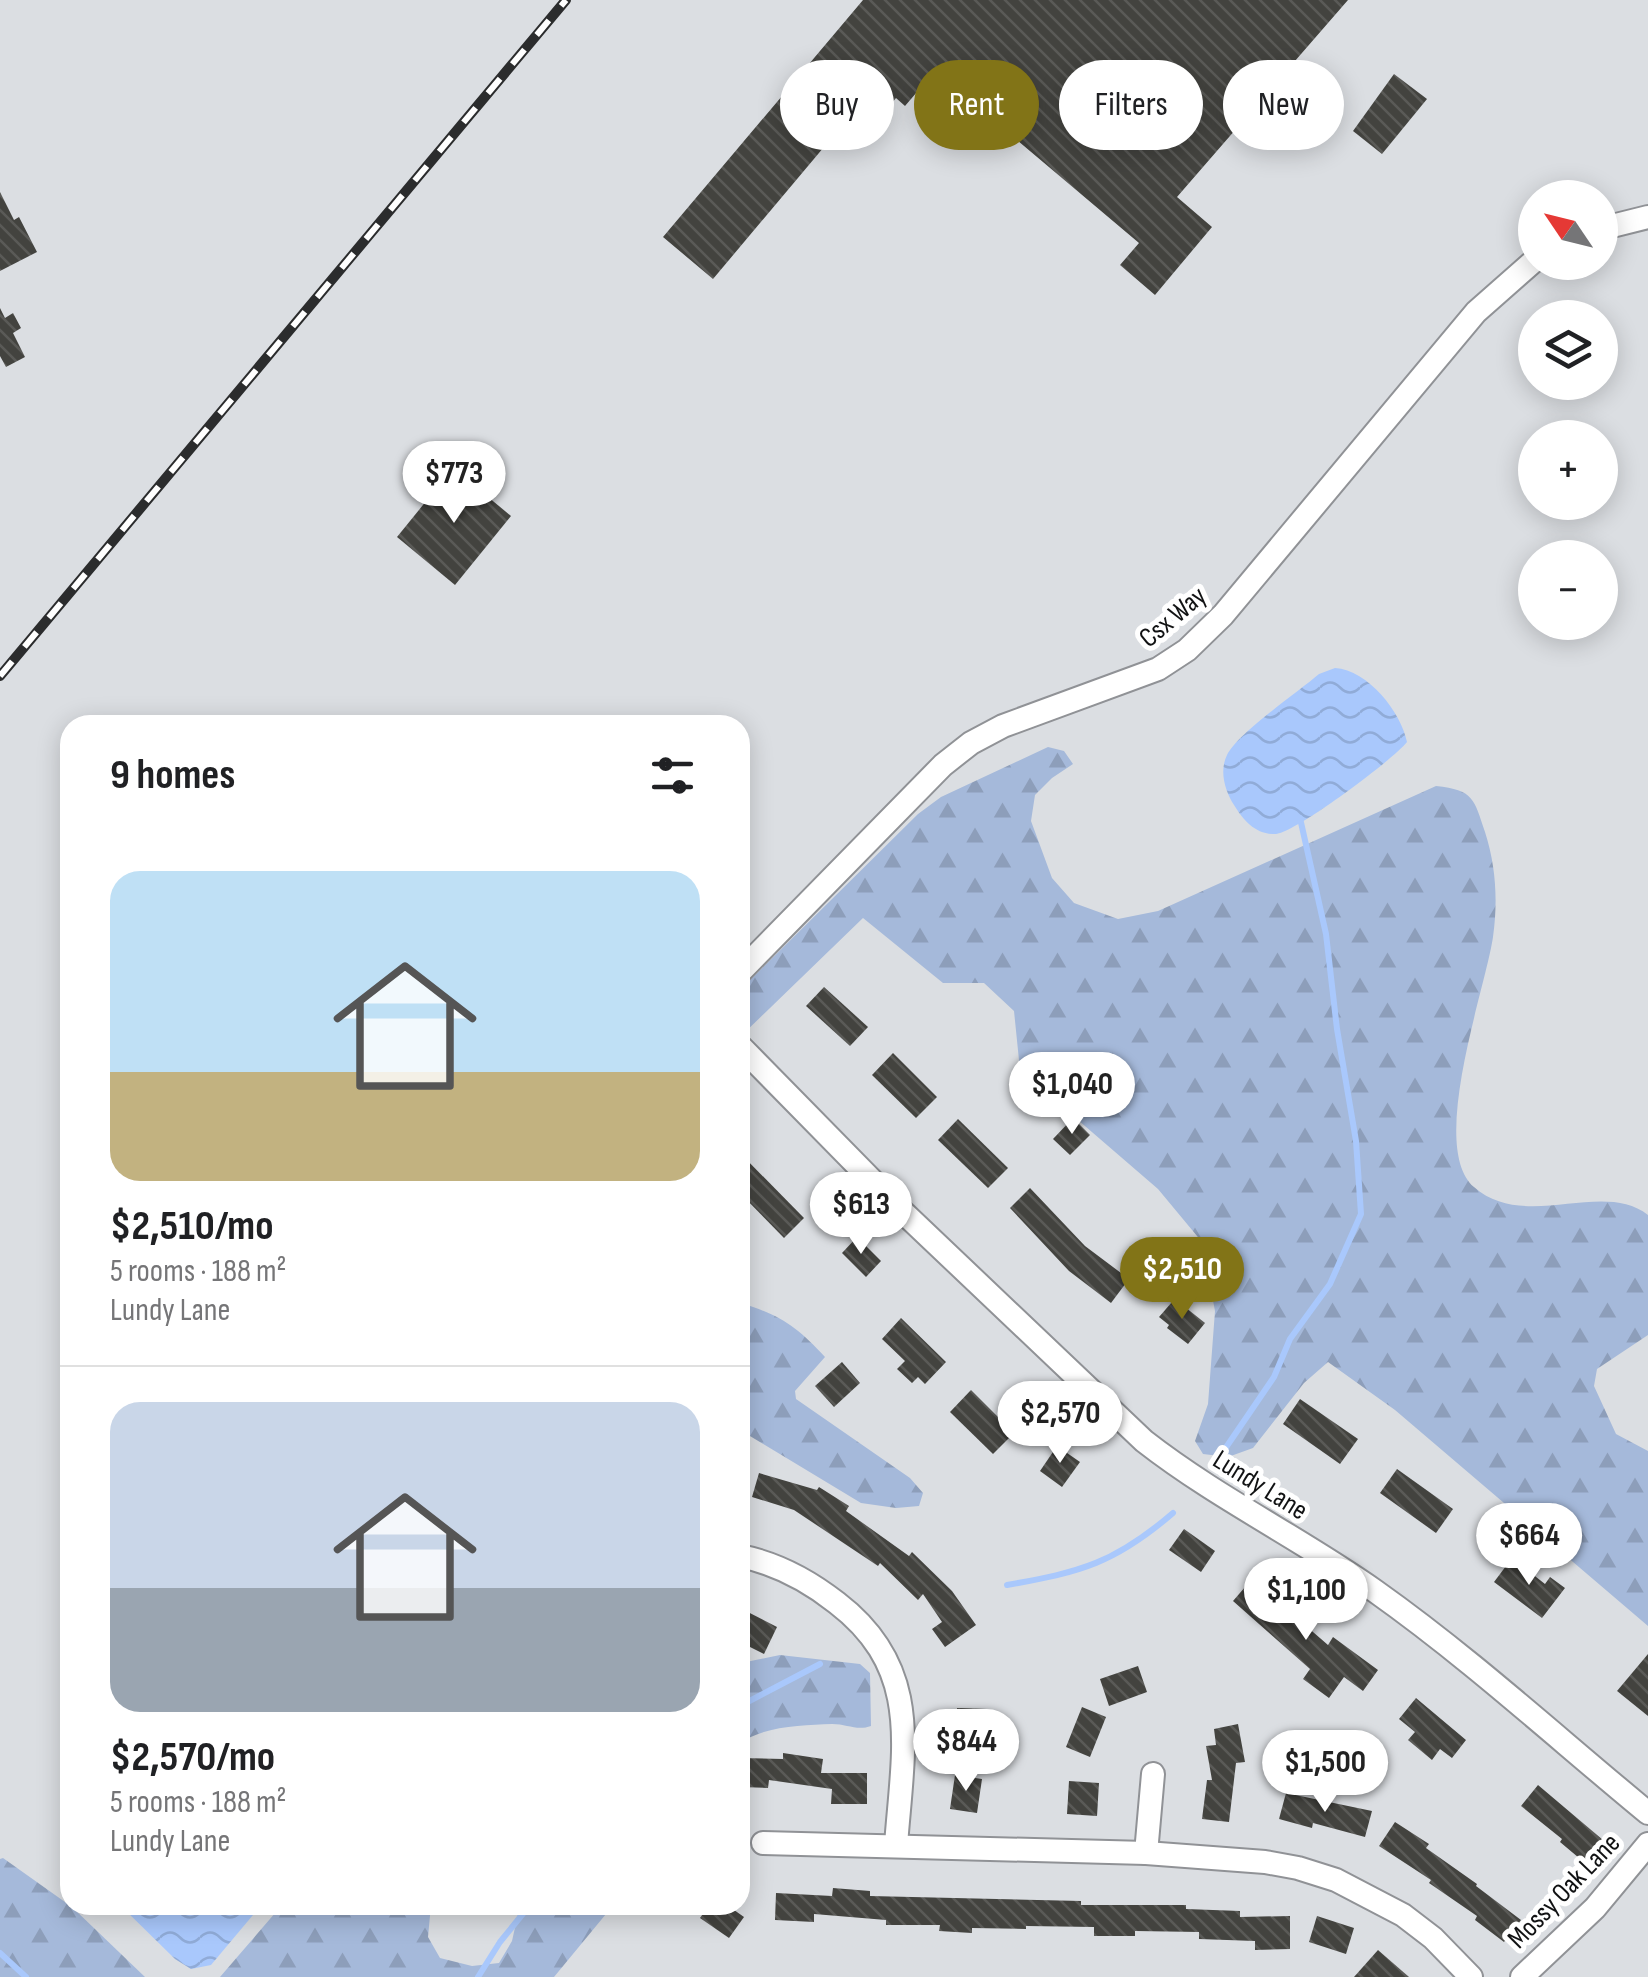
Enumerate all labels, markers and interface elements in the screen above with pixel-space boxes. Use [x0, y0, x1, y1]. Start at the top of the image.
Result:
chip: Buy [780, 60, 894, 150]
chip: Rent [914, 60, 1039, 150]
chip: Filters [1059, 60, 1203, 150]
chip: New [1223, 60, 1344, 150]
north arrow [1518, 180, 1618, 280]
map controls [1518, 180, 1618, 640]
button: layers [1518, 300, 1618, 400]
button: + [1518, 420, 1618, 520]
pin: $773 [395, 441, 513, 526]
text: $773 [425, 454, 483, 493]
button: − [1518, 540, 1618, 640]
street label: Csx Way [1133, 580, 1213, 655]
icon: filters [645, 748, 700, 803]
text: 9 homes [110, 750, 235, 801]
icon: home [315, 936, 495, 1116]
pin: $1,040 [991, 1052, 1153, 1137]
text: $1,040 [1031, 1065, 1113, 1104]
pin: $613 [802, 1172, 920, 1257]
text: $613 [832, 1185, 890, 1224]
text: $2,510/mo [110, 1201, 274, 1252]
pin: $2,510 [1101, 1237, 1263, 1322]
text: $2,510 [1142, 1250, 1222, 1289]
text: 5 rooms · 188 m² [110, 1252, 287, 1291]
text: Lundy Lane [110, 1291, 230, 1330]
pin: $2,570 [979, 1381, 1141, 1466]
text: $2,570 [1019, 1394, 1101, 1433]
street label: Lundy Lane [1207, 1443, 1314, 1527]
icon: home [315, 1467, 495, 1647]
pin: $664 [1470, 1503, 1588, 1588]
text: $664 [1498, 1516, 1560, 1555]
pin: $1,100 [1225, 1558, 1387, 1643]
text: $1,100 [1266, 1571, 1346, 1610]
pin: $844 [907, 1709, 1025, 1794]
text: $844 [935, 1722, 997, 1761]
pin: $1,500 [1244, 1730, 1406, 1815]
text: $2,570/mo [110, 1732, 275, 1783]
text: $1,500 [1284, 1743, 1366, 1782]
text: 5 rooms · 188 m² [110, 1783, 287, 1822]
text: Lundy Lane [110, 1822, 230, 1861]
street label: Mossy Oak Lane [1501, 1827, 1627, 1955]

